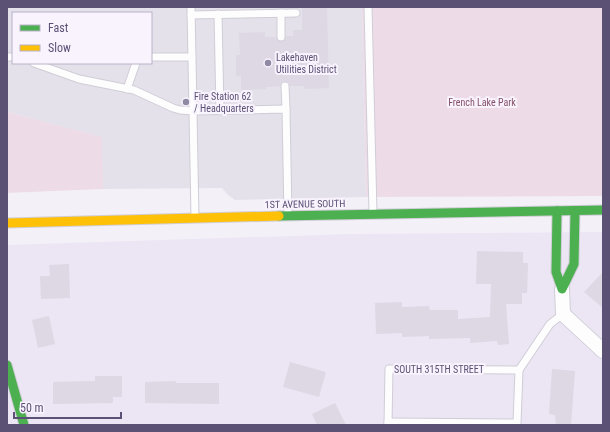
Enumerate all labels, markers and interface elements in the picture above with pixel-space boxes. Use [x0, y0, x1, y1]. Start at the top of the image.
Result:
legend [12, 12, 152, 64]
text: Fast [48, 21, 69, 35]
text: Slow [48, 41, 71, 55]
place label: Lakehaven Utilities District [276, 52, 337, 75]
marker: Lakehaven Utilities District [263, 58, 273, 68]
place label: Fire Station 62 / Headquarters [194, 91, 254, 114]
marker: Fire Station 62 / Headquarters [181, 97, 191, 107]
park label: French Lake Park [448, 97, 516, 108]
street label: 1ST AVENUE SOUTH [265, 198, 345, 210]
street label: SOUTH 315TH STREET [394, 364, 484, 375]
scale bar [14, 394, 121, 420]
text: 50 m [20, 401, 44, 415]

